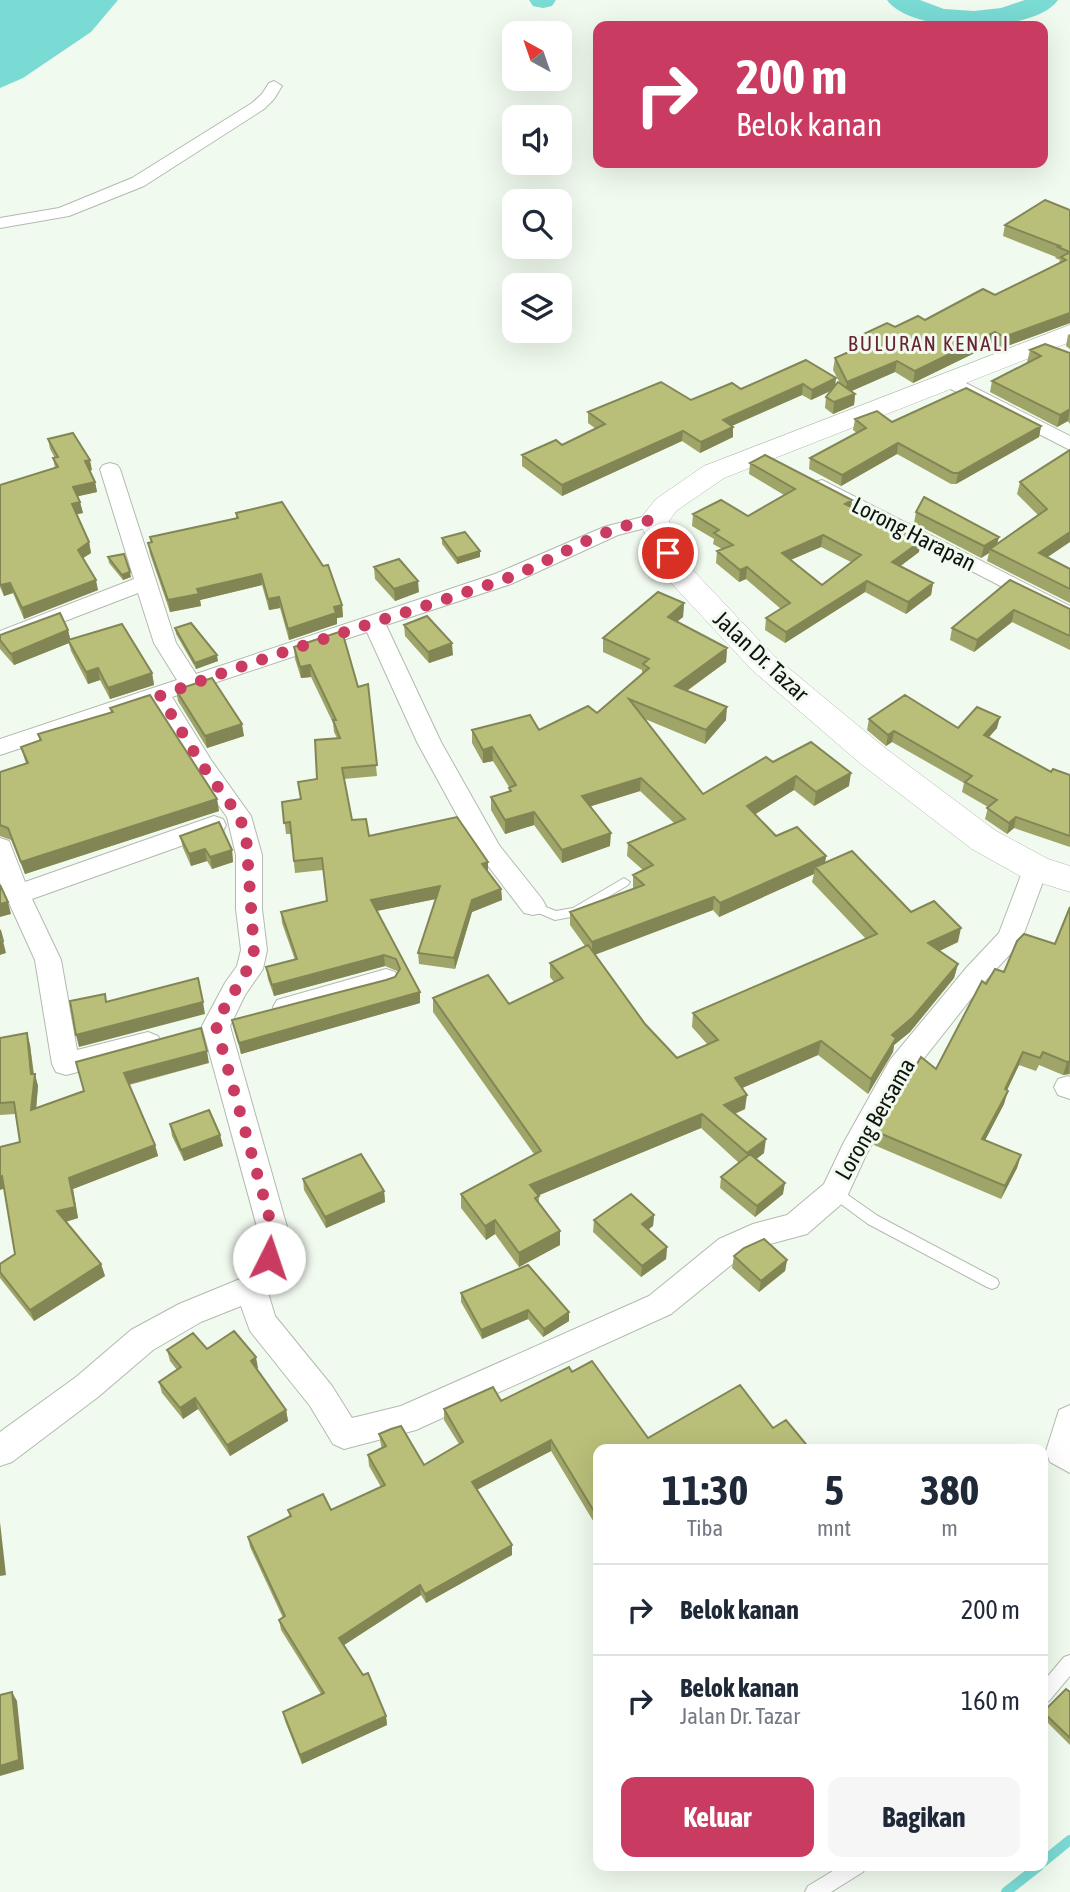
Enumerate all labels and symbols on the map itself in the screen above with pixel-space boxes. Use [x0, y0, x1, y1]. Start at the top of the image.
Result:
north arrow [502, 21, 572, 91]
district label: BULURAN KENALI [848, 331, 1010, 355]
street label: Lorong Harapan [848, 492, 980, 576]
pin [638, 523, 698, 583]
street label: Jalan Dr. Tazar [708, 606, 815, 707]
street label: Lorong Bersama [830, 1054, 920, 1184]
position arrow [232, 1221, 306, 1295]

